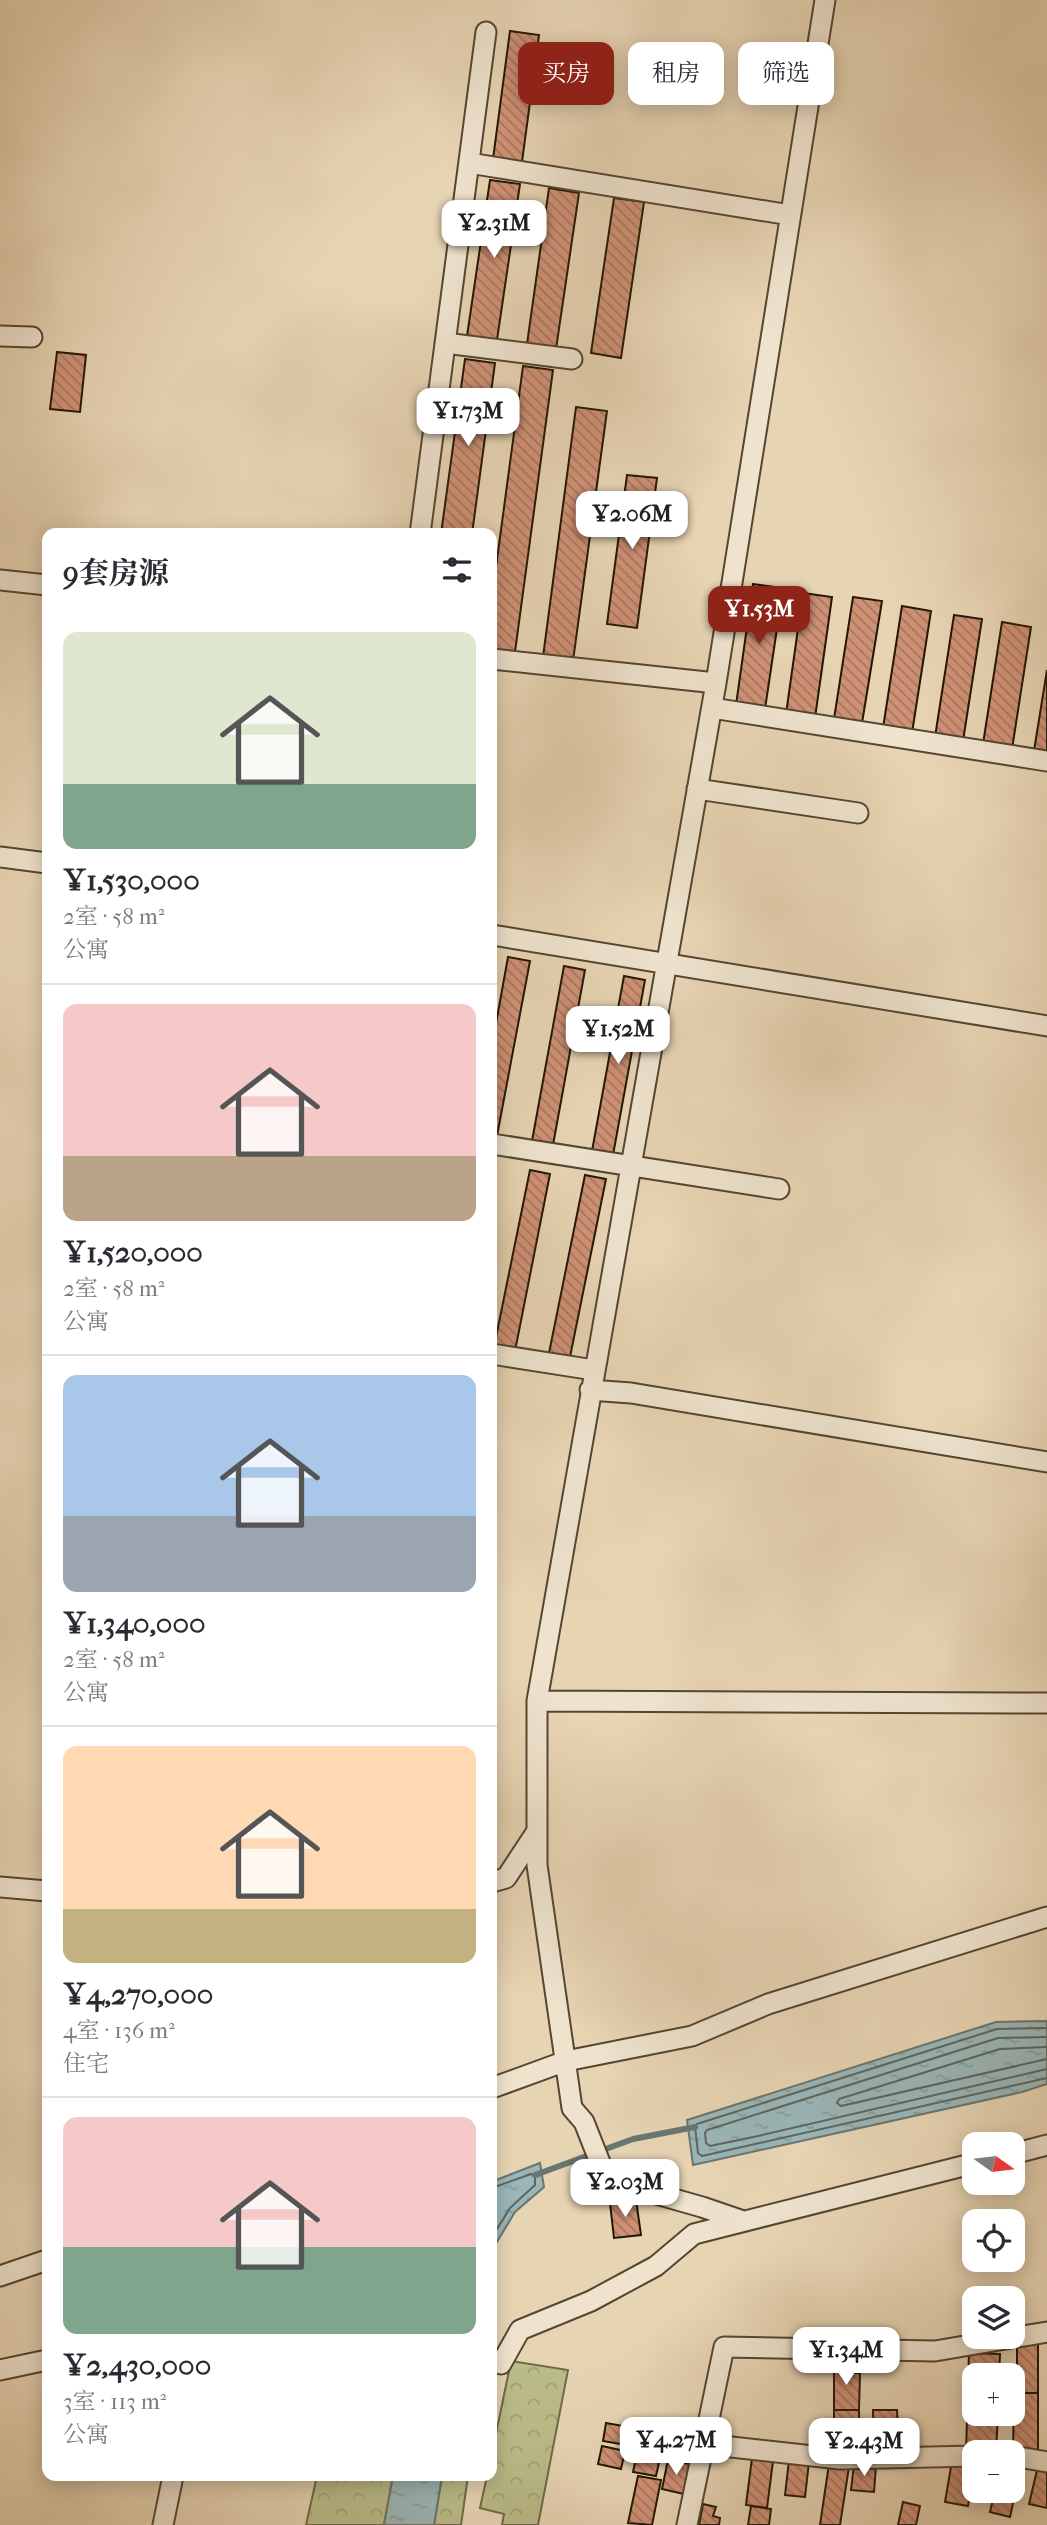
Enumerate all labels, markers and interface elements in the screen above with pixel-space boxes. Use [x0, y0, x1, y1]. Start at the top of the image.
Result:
chip: 买房 [518, 42, 614, 105]
chip: 租房 [628, 42, 724, 105]
chip: 筛选 [738, 42, 834, 105]
pin: ¥2.31M [437, 201, 551, 260]
text: ¥2.31M [458, 209, 530, 236]
pin: ¥1.73M [411, 388, 525, 448]
text: ¥1.73M [433, 397, 503, 424]
pin: ¥2.06M [575, 491, 689, 551]
text: ¥2.06M [592, 500, 672, 527]
icon: filters [438, 551, 476, 589]
text: 9套房源 [63, 556, 169, 591]
pin: ¥1.53M [702, 586, 816, 646]
text: ¥1.53M [724, 595, 794, 622]
icon: home [207, 677, 333, 803]
text: ¥1,530,000 [63, 863, 200, 898]
text: 2室 · 58 m² [63, 903, 164, 930]
text: 公寓 [63, 936, 109, 963]
pin: ¥1.52M [561, 1006, 675, 1066]
text: ¥1.52M [582, 1015, 654, 1042]
icon: home [207, 1049, 333, 1175]
text: ¥1,520,000 [63, 1235, 203, 1270]
text: 2室 · 58 m² [63, 1275, 164, 1302]
text: 公寓 [63, 1308, 109, 1335]
icon: home [207, 1420, 333, 1546]
text: ¥1,340,000 [63, 1606, 206, 1641]
text: 2室 · 58 m² [63, 1646, 164, 1673]
text: 公寓 [63, 1679, 109, 1706]
icon: home [207, 1791, 333, 1917]
text: ¥4,270,000 [63, 1977, 213, 2012]
text: 4室 · 136 m² [63, 2017, 175, 2044]
text: 住宅 [63, 2050, 109, 2077]
north arrow [962, 2132, 1026, 2194]
map controls [962, 2132, 1025, 2503]
pin: ¥2.03M [568, 2160, 682, 2219]
icon: home [207, 2162, 333, 2288]
text: ¥2.03M [586, 2168, 664, 2195]
button: locate [962, 2209, 1025, 2272]
button: layers [962, 2286, 1025, 2349]
pin: ¥1.34M [789, 2328, 903, 2387]
text: ¥1.34M [809, 2336, 883, 2363]
text: ¥2,430,000 [63, 2348, 211, 2383]
button: + [962, 2363, 1025, 2426]
text: 3室 · 113 m² [63, 2388, 166, 2415]
pin: ¥4.27M [619, 2418, 733, 2477]
pin: ¥2.43M [807, 2418, 921, 2478]
text: 公寓 [63, 2421, 109, 2448]
text: ¥4.27M [636, 2426, 716, 2453]
text: ¥2.43M [825, 2427, 903, 2454]
button: − [962, 2440, 1025, 2503]

